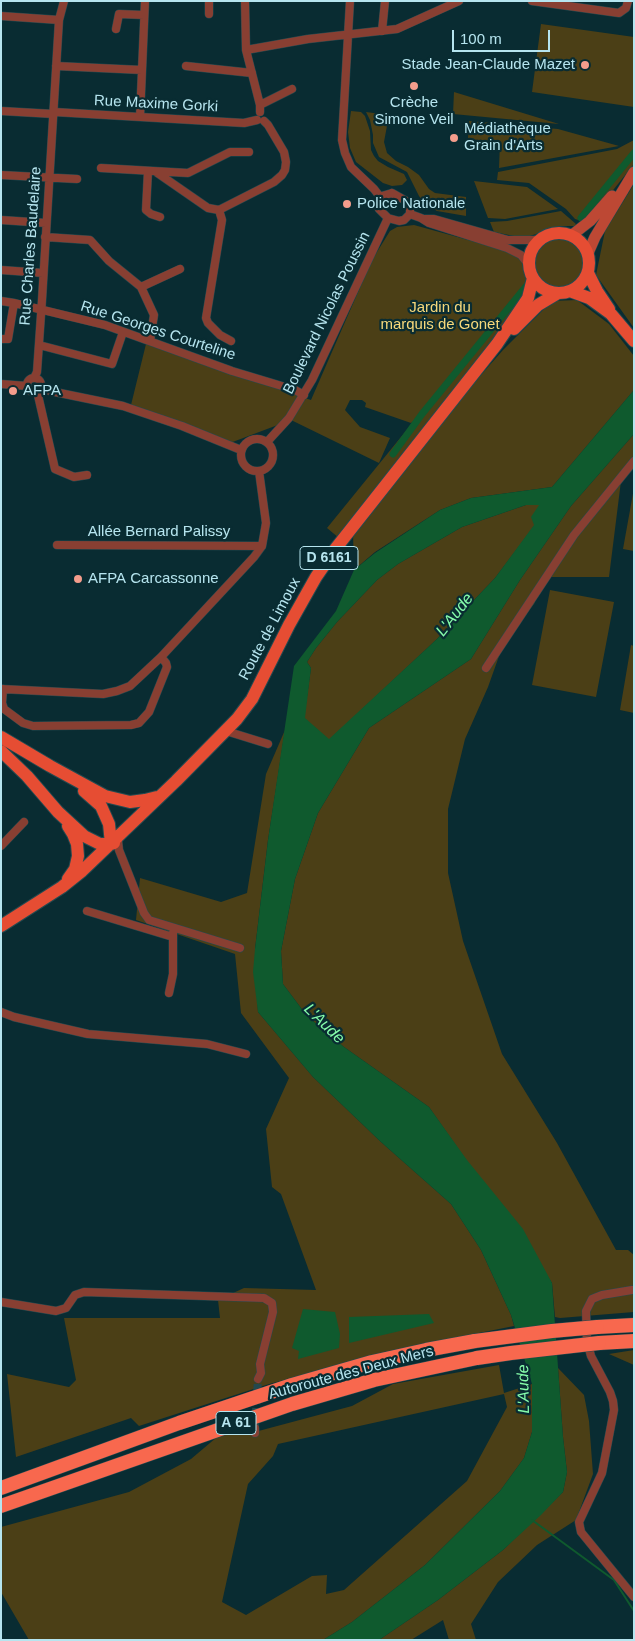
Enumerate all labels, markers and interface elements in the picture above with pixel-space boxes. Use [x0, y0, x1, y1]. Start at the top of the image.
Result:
scale bar [455, 20, 552, 52]
text: 100 m [460, 30, 502, 47]
place label: Stade Jean-Claude Mazet [402, 56, 575, 74]
marker: Stade Jean-Claude Mazet [579, 59, 591, 71]
marker: Crèche Simone Veil [408, 80, 420, 92]
street label: Rue Maxime Gorki [94, 92, 218, 116]
place label: Crèche Simone Veil [374, 94, 454, 129]
place label: Médiathèque Grain d'Arts [464, 120, 551, 155]
marker: Médiathèque Grain d'Arts [448, 132, 460, 144]
street label: Rue Charles Baudelaire [16, 166, 46, 326]
place label: Police Nationale [357, 195, 465, 213]
marker: Police Nationale [341, 198, 353, 210]
street label: Boulevard Nicolas Poussin [280, 229, 374, 397]
street label: Rue Georges Courteline [78, 297, 238, 365]
park label: Jardin du marquis de Gonet [380, 299, 500, 334]
place label: AFPA [23, 382, 61, 400]
marker: AFPA [7, 385, 19, 397]
street label: Allée Bernard Palissy [88, 523, 230, 541]
road number: D 6161 [300, 546, 358, 570]
place label: AFPA Carcassonne [88, 570, 219, 588]
marker: AFPA Carcassonne [72, 573, 84, 585]
street label: Route de Limoux [235, 575, 305, 683]
water label: L'Aude [432, 590, 478, 640]
water label: L'Aude [300, 1000, 348, 1048]
street label: Autoroute des Deux Mers [267, 1342, 435, 1404]
water label: L'Aude [514, 1364, 534, 1414]
road number: A 61 [216, 1412, 256, 1435]

